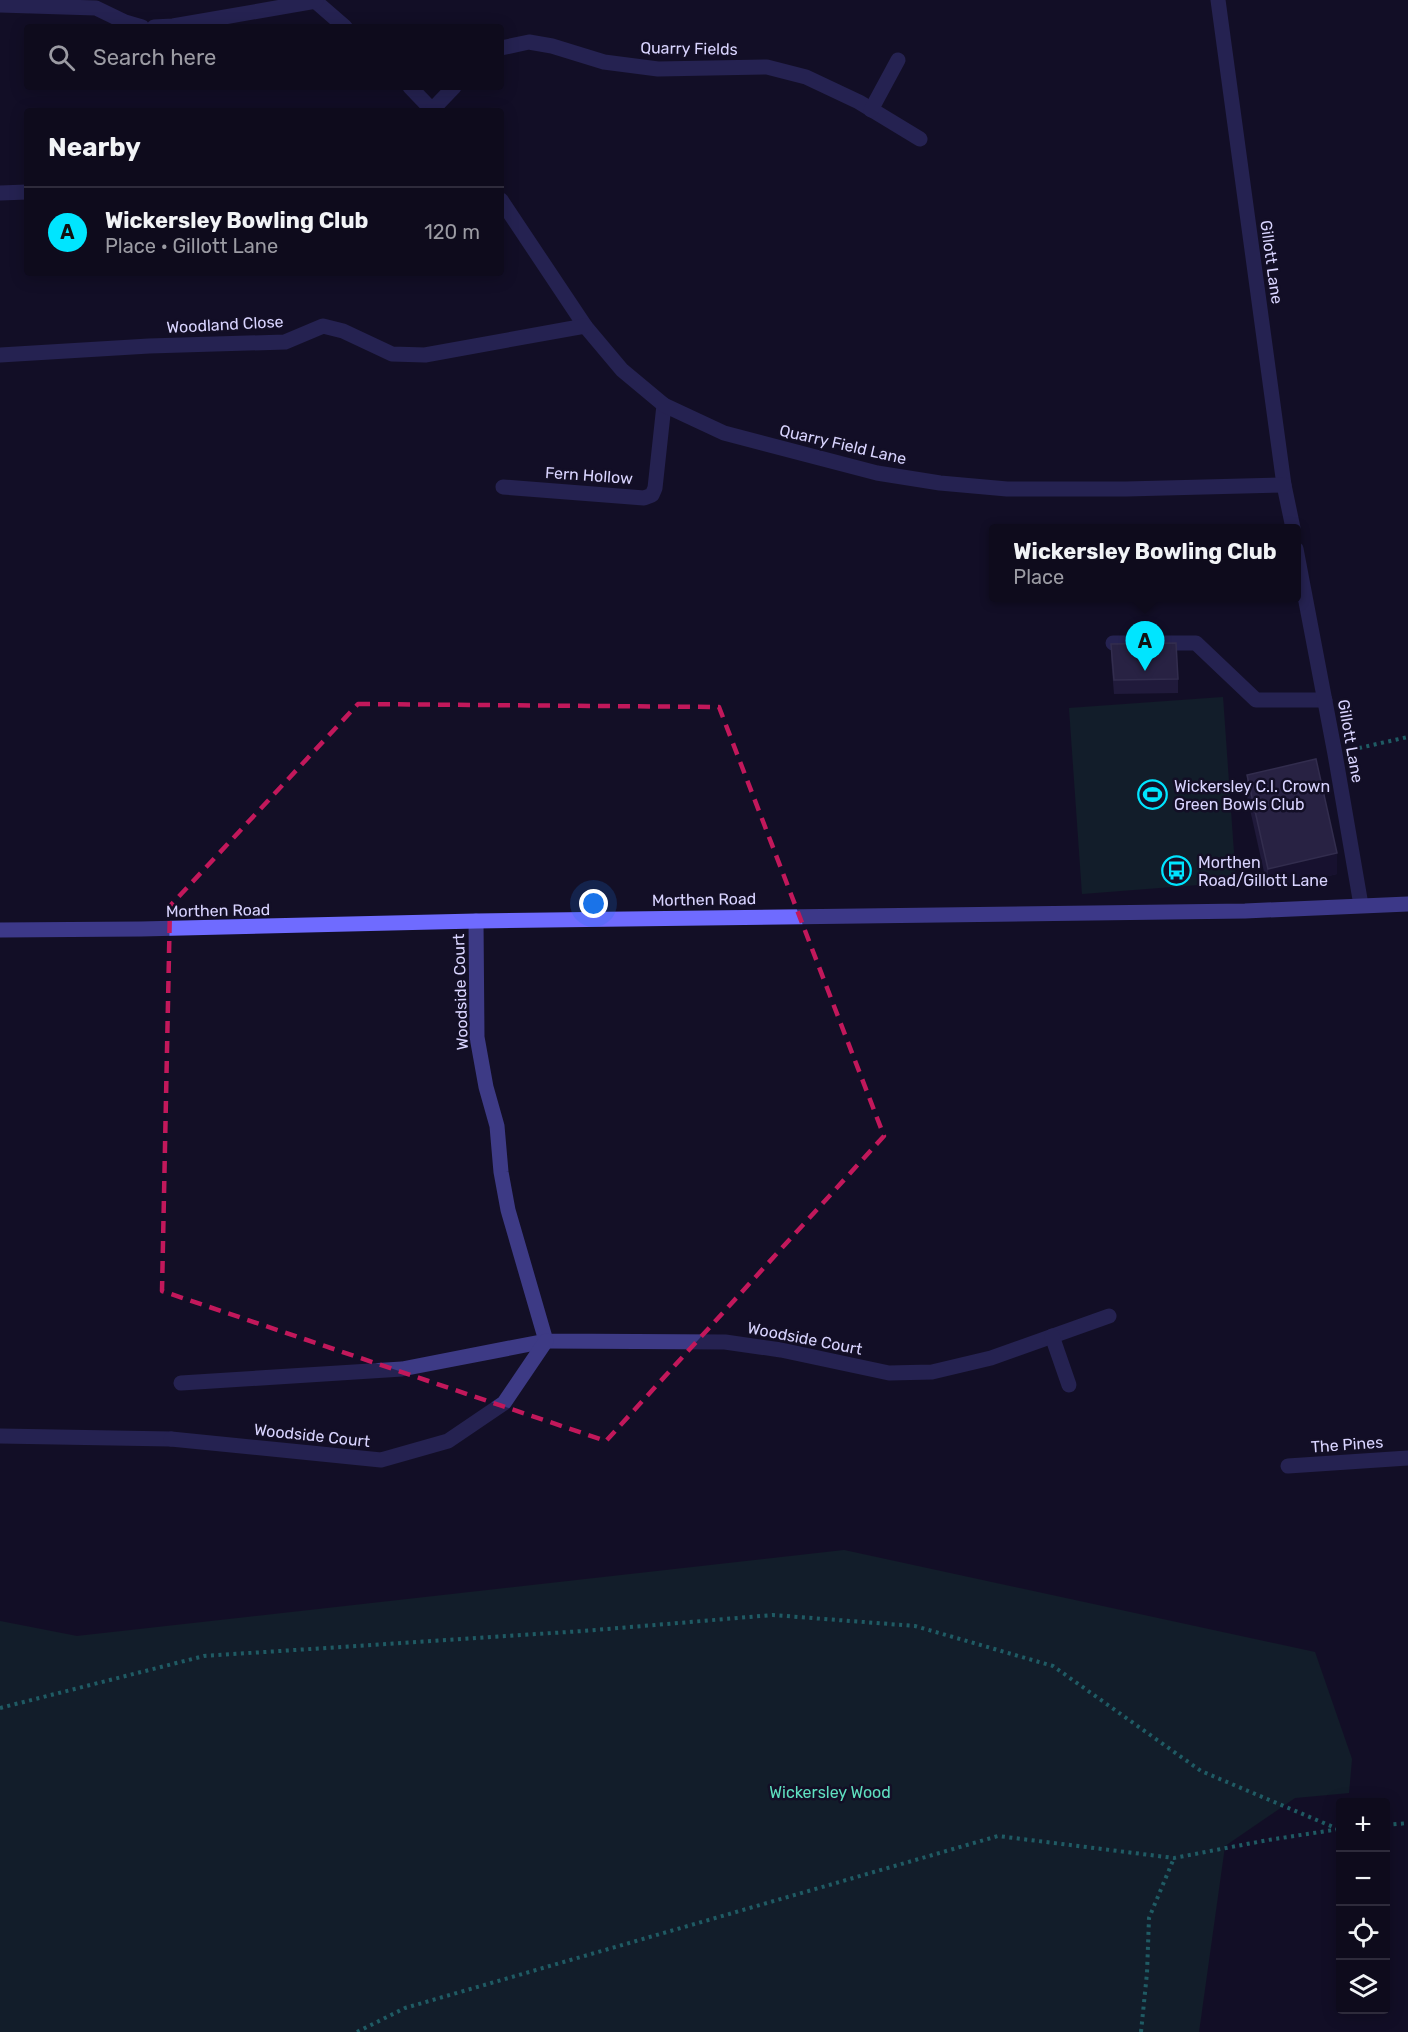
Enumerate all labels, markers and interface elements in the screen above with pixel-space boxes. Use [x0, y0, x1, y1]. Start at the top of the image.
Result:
search box [24, 24, 504, 90]
street label: Quarry Fields [640, 38, 738, 59]
icon: search [45, 41, 78, 74]
text: Search here [93, 44, 216, 71]
text: Nearby [48, 132, 141, 163]
text: Wickersley Bowling Club [105, 207, 368, 234]
street label: Gillott Lane [1256, 219, 1287, 305]
text: A [60, 220, 75, 244]
text: 120 m [424, 220, 480, 244]
text: Place · Gillott Lane [105, 234, 278, 258]
street label: Woodland Close [166, 312, 284, 337]
street label: Quarry Field Lane [778, 421, 908, 468]
street label: Fern Hollow [544, 463, 634, 488]
popup [989, 524, 1301, 602]
text: Wickersley Bowling Club [1013, 538, 1277, 565]
text: Place [1013, 565, 1064, 589]
pin: A [1126, 622, 1164, 671]
street label: Gillott Lane [1334, 698, 1367, 784]
place label: Wickersley C.I. Crown Green Bowls Club [1174, 777, 1330, 814]
sports icon: Wickersley C.I. Crown Green Bowls Club [1137, 779, 1169, 811]
place label: Morthen Road/Gillott Lane [1198, 853, 1328, 890]
bus stop icon: Morthen Road/Gillott Lane [1161, 855, 1193, 887]
your location [579, 889, 608, 918]
street label: Morthen Road [652, 889, 756, 910]
street label: Morthen Road [166, 900, 270, 921]
street label: Woodside Court [449, 933, 472, 1051]
street label: Woodside Court [746, 1318, 864, 1359]
street label: Woodside Court [253, 1420, 371, 1451]
street label: The Pines [1310, 1432, 1384, 1457]
park label: Wickersley Wood [769, 1783, 891, 1802]
map controls [1336, 1798, 1390, 2014]
button: + [1336, 1798, 1390, 1852]
button: − [1336, 1852, 1390, 1906]
button: locate [1336, 1906, 1390, 1960]
button: layers [1336, 1960, 1390, 2014]

